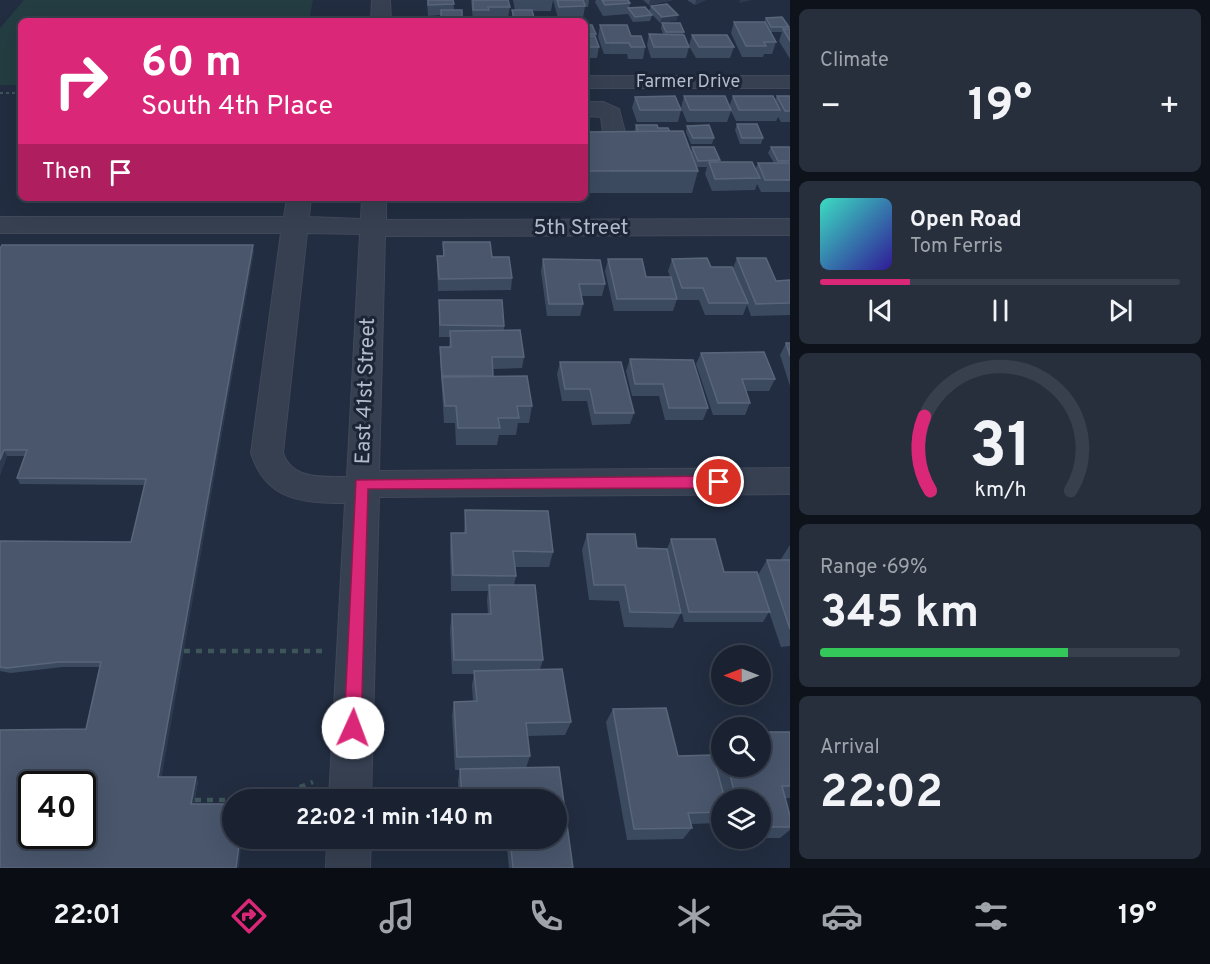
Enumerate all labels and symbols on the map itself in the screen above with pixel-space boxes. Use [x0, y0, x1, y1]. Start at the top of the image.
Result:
street label: Farmer Drive [636, 71, 740, 94]
street label: 5th Street [533, 215, 629, 242]
street label: East 41st Street [350, 317, 382, 465]
pin [693, 456, 744, 507]
north arrow [711, 645, 771, 705]
position arrow [321, 696, 385, 760]
speed limit sign: 40 [18, 771, 96, 849]

